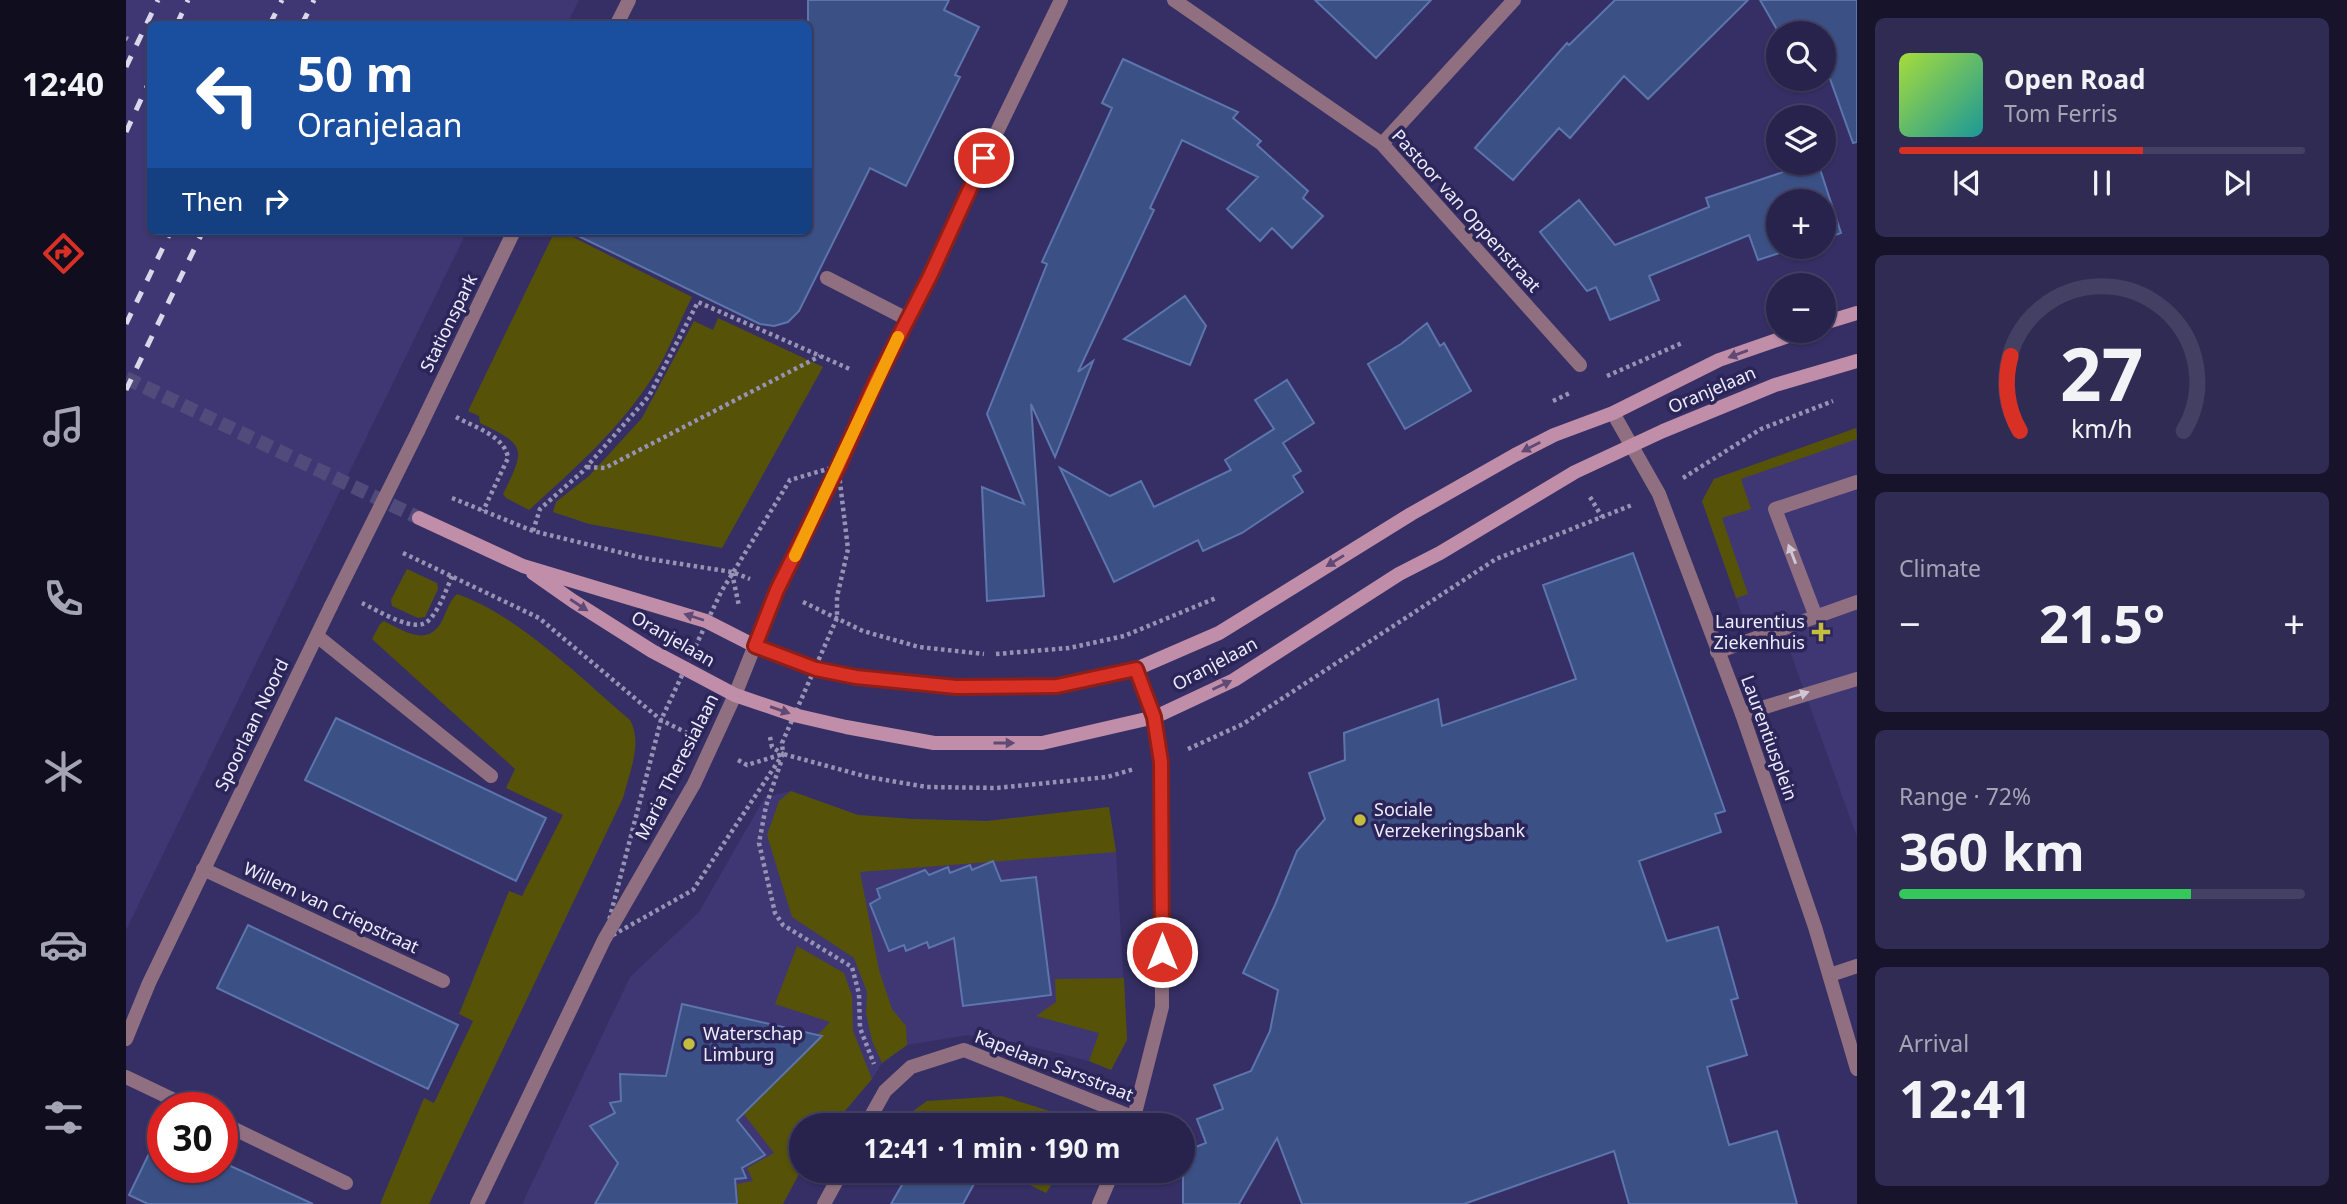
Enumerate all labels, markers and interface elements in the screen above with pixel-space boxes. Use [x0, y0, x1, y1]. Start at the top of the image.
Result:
map controls [1766, 21, 1836, 343]
button: search [1766, 21, 1836, 91]
text: 50 m [297, 40, 414, 106]
icon: left [182, 49, 273, 140]
text: Open Road [2004, 61, 2146, 97]
text: 12:40 [22, 62, 104, 105]
text: Tom Ferris [2004, 97, 2117, 129]
text: Oranjelaan [297, 103, 463, 146]
button: layers [1766, 105, 1836, 175]
street label: Pastoor van Oppenstraat [1387, 124, 1547, 297]
pin [954, 128, 1014, 188]
icon: arrive [965, 139, 1003, 177]
icon: previous [1948, 164, 1986, 202]
icon: pause [2083, 164, 2121, 202]
icon: next [2218, 164, 2256, 202]
icon: right [257, 182, 295, 220]
text: Then [182, 183, 243, 219]
button: + [1766, 189, 1836, 259]
icon: directions [39, 229, 88, 278]
street label: Stationspark [414, 269, 482, 376]
button: − [1766, 273, 1836, 343]
text: 27 [2060, 323, 2144, 422]
one-way arrow [1728, 349, 1749, 360]
street label: Oranjelaan [1664, 360, 1759, 418]
icon: music [39, 402, 88, 451]
text: km/h [2071, 411, 2133, 445]
one-way arrow [1521, 441, 1541, 452]
one-way arrow [1786, 543, 1797, 564]
text: Climate [1899, 552, 1981, 584]
one-way arrow [1325, 555, 1344, 568]
icon: phone [39, 574, 88, 623]
text: 21.5° [2039, 587, 2165, 658]
text: − [1899, 597, 1921, 649]
text: + [2283, 597, 2305, 649]
one-way arrow [570, 598, 589, 611]
street label: Oranjelaan [627, 604, 720, 672]
place label: Laurentius Ziekenhuis [1714, 609, 1805, 654]
one-way arrow [683, 611, 704, 622]
marker: Laurentius Ziekenhuis [1811, 622, 1831, 642]
street label: Oranjelaan [1168, 631, 1261, 696]
street label: Spoorlaan Noord [209, 654, 294, 795]
street label: Laurentiusplein [1736, 672, 1804, 804]
one-way arrow [1211, 680, 1232, 691]
street label: Maria Theresialaan [629, 689, 723, 844]
one-way arrow [1789, 689, 1810, 700]
one-way arrow [770, 705, 791, 716]
one-way arrow [993, 737, 1015, 749]
icon: climate [39, 747, 88, 796]
text: Range · 72% [1899, 780, 2031, 812]
place label: Sociale Verzekeringsbank [1374, 797, 1526, 842]
marker: Sociale Verzekeringsbank [1352, 812, 1368, 828]
text: 360 km [1899, 815, 2085, 886]
street label: Willem van Criepstraat [240, 856, 423, 959]
position arrow [1125, 915, 1199, 989]
icon: car [39, 920, 88, 969]
place label: Waterschap Limburg [703, 1021, 803, 1066]
street label: Kapelaan Sarsstraat [972, 1024, 1138, 1107]
text: Arrival [1899, 1027, 1969, 1059]
marker: Waterschap Limburg [681, 1036, 697, 1052]
text: 12:41 [1899, 1062, 2033, 1133]
speed limit sign: 30 [147, 1092, 238, 1183]
icon: filters [39, 1093, 88, 1142]
text: 12:41 · 1 min · 190 m [864, 1130, 1120, 1166]

